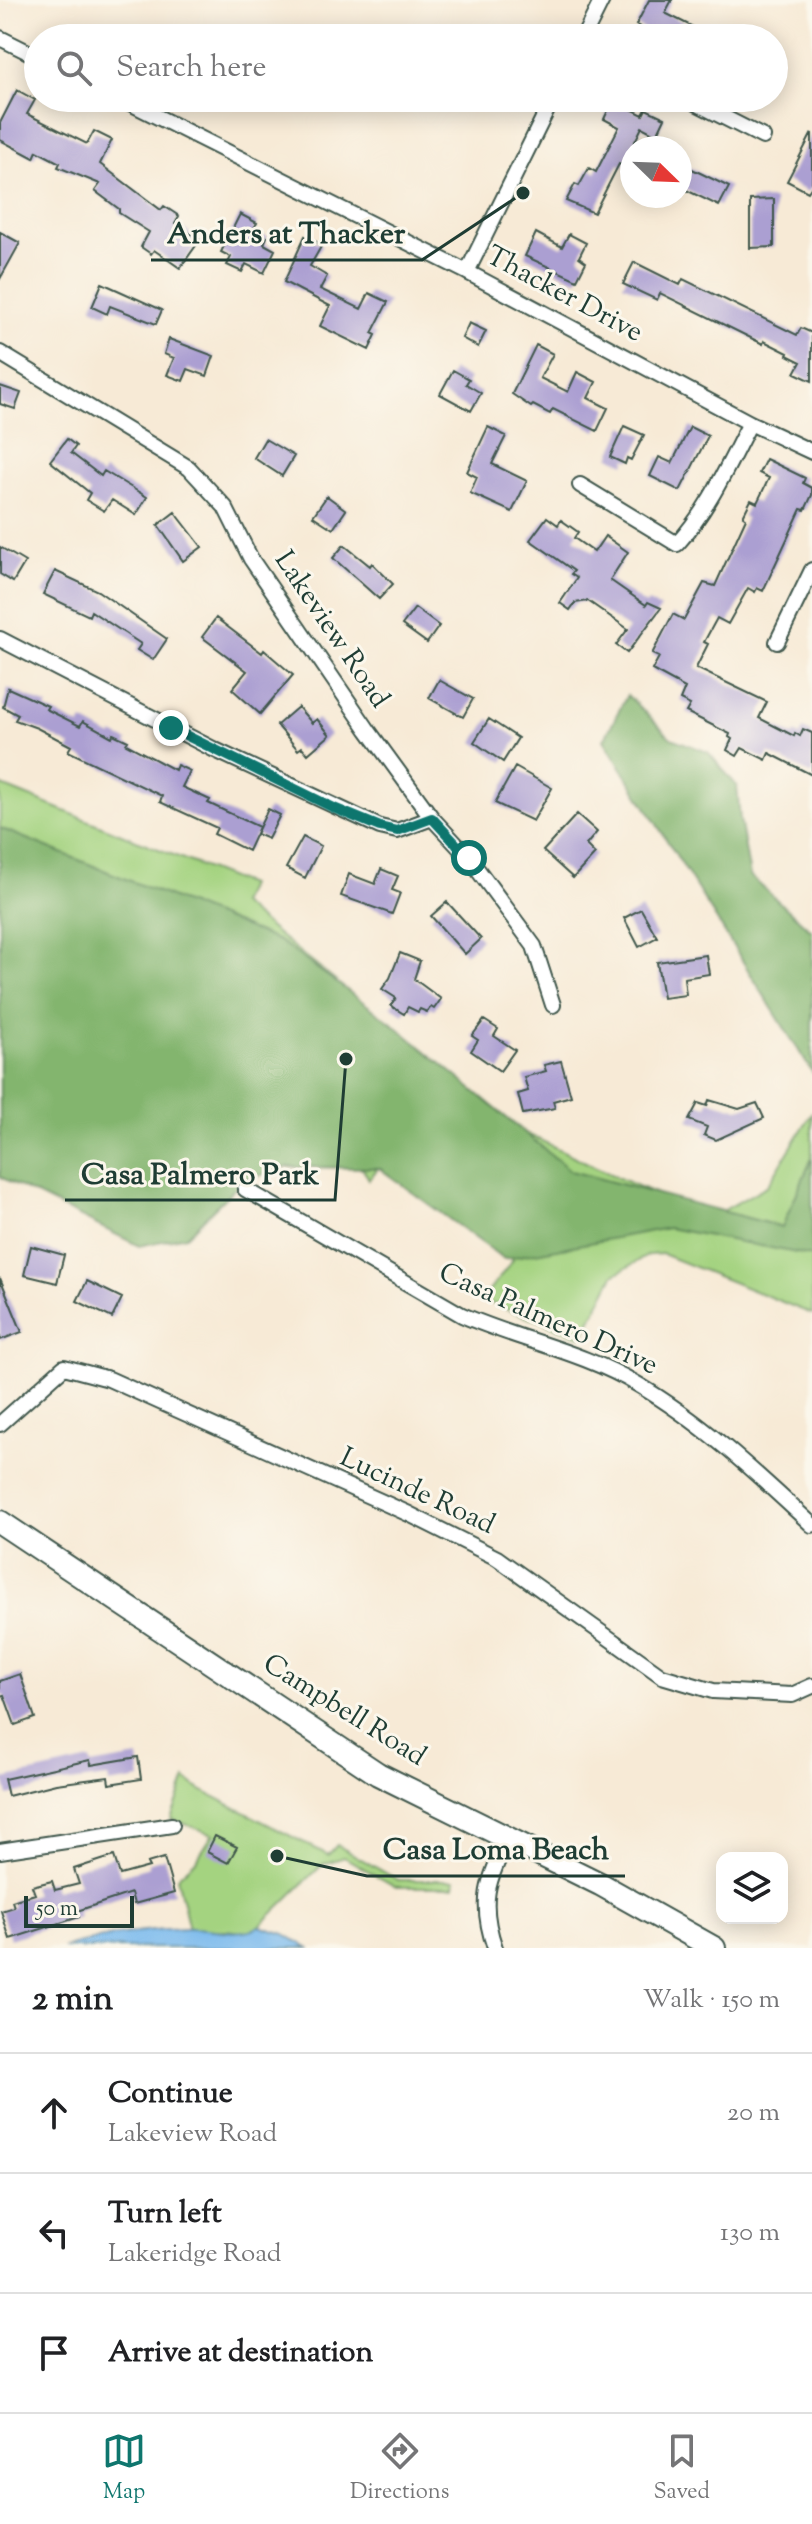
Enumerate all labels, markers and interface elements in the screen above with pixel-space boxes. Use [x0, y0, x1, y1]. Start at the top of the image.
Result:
search box [24, 24, 788, 112]
icon: search [52, 46, 96, 90]
text: Search here [116, 47, 266, 90]
north arrow [620, 136, 692, 208]
callout: Anders at Thacker [151, 206, 422, 260]
text: Anders at Thacker [167, 214, 406, 257]
street label: Thacker Drive [478, 237, 650, 353]
street label: Lakeview Road [264, 543, 399, 717]
route end [153, 710, 189, 746]
route start [451, 840, 487, 876]
callout: Casa Palmero Park [65, 1146, 335, 1200]
text: Casa Palmero Park [81, 1155, 320, 1198]
street label: Casa Palmero Drive [432, 1254, 664, 1386]
street label: Lucinde Road [333, 1439, 501, 1546]
street label: Campbell Road [255, 1645, 434, 1777]
callout: Casa Loma Beach [367, 1822, 625, 1876]
text: Casa Loma Beach [383, 1830, 610, 1873]
map controls [716, 1852, 788, 1924]
button: layers [716, 1852, 788, 1924]
scale bar [24, 1892, 134, 1928]
text: 50 m [36, 1894, 78, 1926]
text: 2 min [32, 1976, 113, 2025]
text: Walk · 150 m [643, 1982, 780, 2019]
text: Continue [108, 2073, 233, 2116]
icon: ahead [32, 2091, 76, 2135]
text: 20 m [727, 2095, 780, 2132]
text: Lakeview Road [108, 2116, 277, 2153]
text: Turn left [108, 2193, 222, 2236]
icon: left [32, 2211, 76, 2255]
text: 130 m [720, 2215, 780, 2252]
text: Lakeridge Road [108, 2236, 282, 2273]
icon: arrive [32, 2331, 76, 2375]
text: Arrive at destination [108, 2332, 373, 2375]
tab: Map [102, 2429, 146, 2509]
tab: Directions [350, 2429, 449, 2509]
tab: Saved [653, 2429, 710, 2509]

